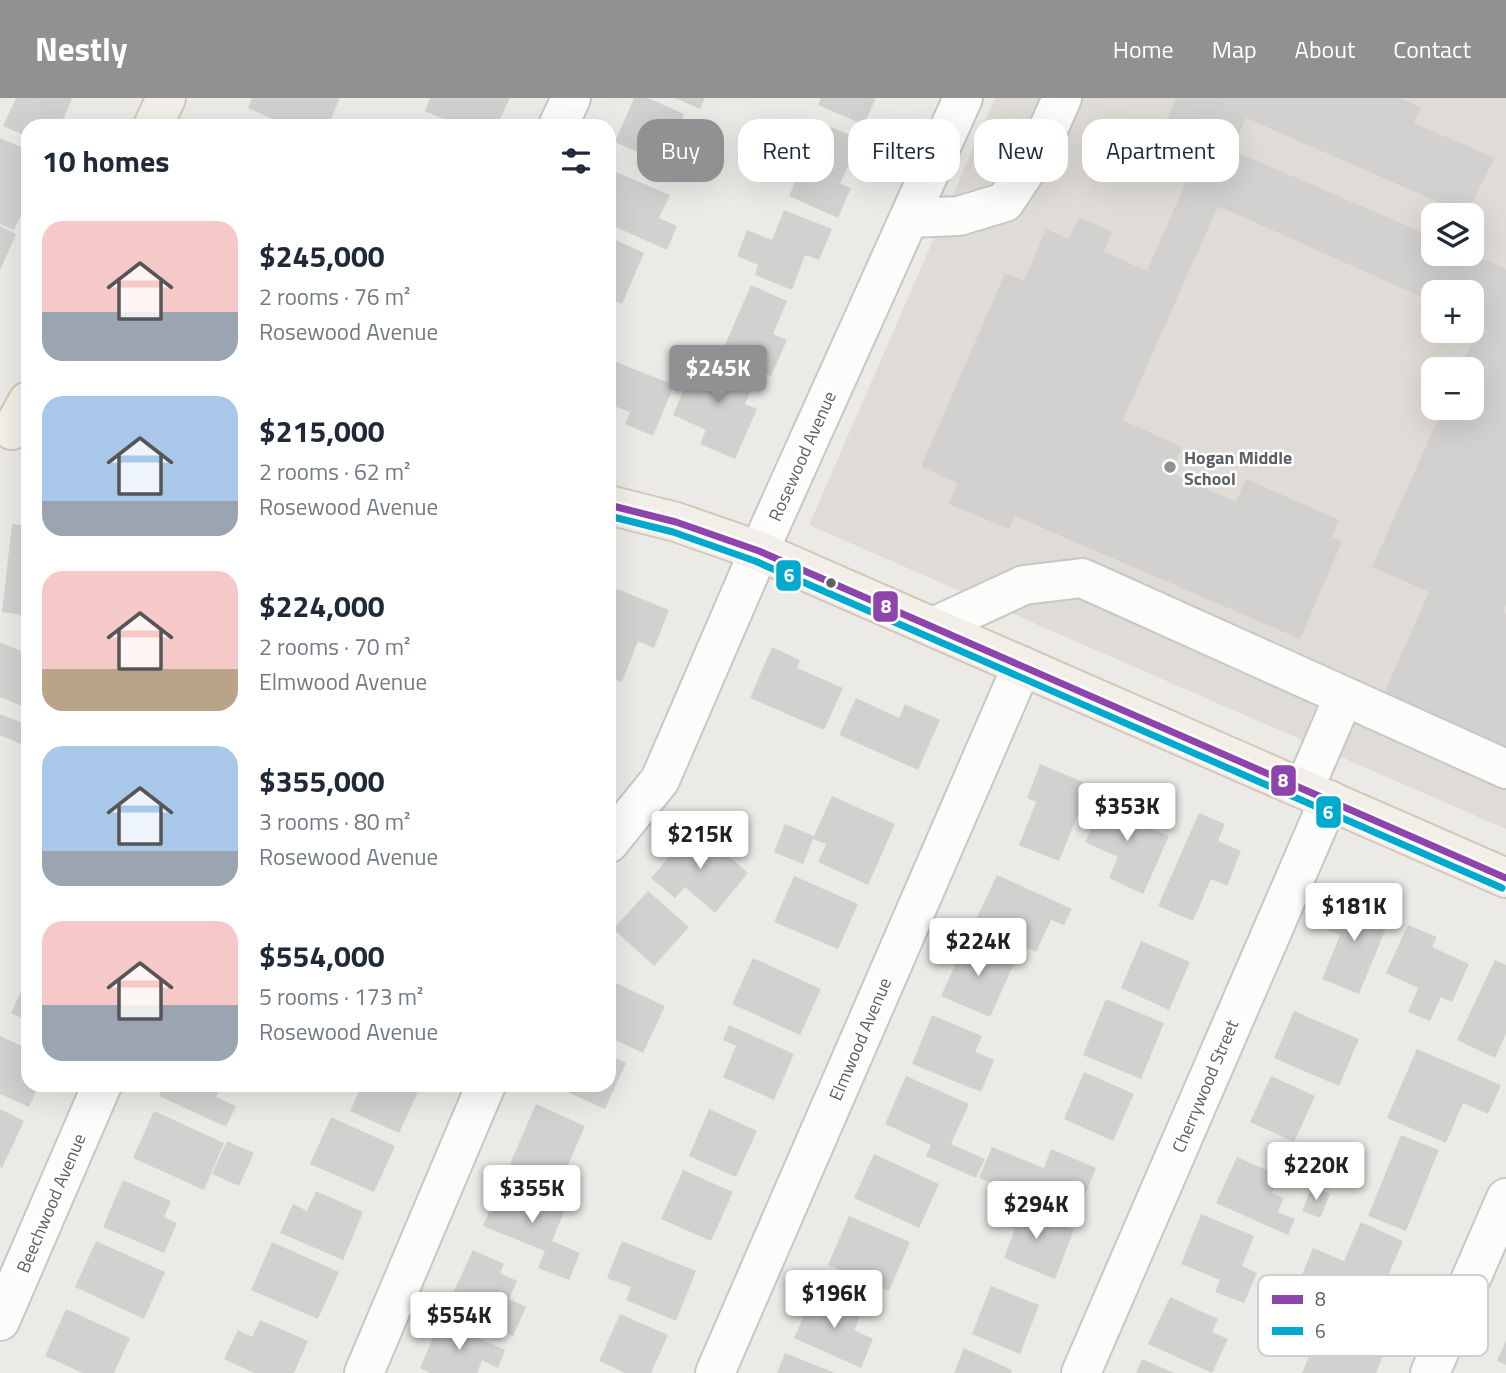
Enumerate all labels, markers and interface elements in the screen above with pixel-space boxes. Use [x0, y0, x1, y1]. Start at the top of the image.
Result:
text: Nestly [35, 24, 128, 74]
text: Home [1113, 31, 1174, 67]
text: Map [1212, 31, 1257, 67]
text: About [1295, 31, 1355, 67]
text: Contact [1393, 31, 1471, 67]
chip: Buy [637, 119, 724, 182]
chip: Rent [738, 119, 834, 182]
chip: Filters [848, 119, 960, 182]
chip: New [974, 119, 1068, 182]
chip: Apartment [1082, 119, 1239, 182]
text: 10 homes [42, 138, 169, 184]
icon: filters [557, 142, 595, 180]
map controls [1421, 203, 1484, 420]
button: layers [1421, 203, 1484, 266]
text: $245,000 [259, 233, 385, 279]
icon: home [98, 249, 182, 333]
text: 2 rooms · 76 m² [259, 279, 410, 314]
button: + [1421, 280, 1484, 343]
text: Rosewood Avenue [259, 314, 438, 349]
pin: $245K [669, 345, 767, 405]
text: $245K [685, 350, 751, 385]
button: − [1421, 357, 1484, 420]
street label: Rosewood Avenue [761, 386, 843, 526]
text: $215,000 [259, 408, 385, 454]
icon: home [98, 424, 182, 508]
place label: Hogan Middle School [1184, 444, 1292, 492]
text: 2 rooms · 62 m² [259, 454, 410, 489]
marker: Hogan Middle School [1162, 459, 1178, 475]
text: Rosewood Avenue [259, 489, 438, 524]
line badge: 6 [775, 559, 802, 592]
text: 6 [784, 560, 795, 589]
unlabelled marker [824, 576, 838, 590]
text: $224,000 [259, 583, 385, 629]
line badge: 8 [872, 590, 899, 623]
text: 8 [881, 591, 892, 620]
icon: home [98, 599, 182, 683]
text: 2 rooms · 70 m² [259, 629, 410, 664]
text: Elmwood Avenue [259, 664, 427, 699]
text: $355,000 [259, 758, 385, 804]
line badge: 8 [1270, 764, 1297, 797]
text: 8 [1278, 765, 1289, 794]
icon: home [98, 774, 182, 858]
pin: $353K [1078, 784, 1176, 843]
text: $353K [1094, 788, 1160, 823]
line badge: 6 [1315, 795, 1342, 829]
text: 6 [1323, 797, 1334, 826]
text: 3 rooms · 80 m² [259, 804, 410, 839]
pin: $215K [651, 812, 749, 871]
text: $215K [667, 816, 733, 851]
text: Rosewood Avenue [259, 839, 438, 874]
pin: $181K [1305, 884, 1403, 943]
text: $181K [1321, 888, 1387, 923]
pin: $224K [929, 918, 1027, 978]
text: $224K [945, 923, 1011, 958]
text: $554,000 [259, 933, 385, 979]
icon: home [98, 949, 182, 1033]
street label: Elmwood Avenue [822, 973, 898, 1105]
text: 5 rooms · 173 m² [259, 979, 423, 1014]
text: Rosewood Avenue [259, 1014, 438, 1049]
street label: Cherrywood Street [1165, 1015, 1245, 1157]
street label: Beechwood Avenue [9, 1129, 93, 1277]
pin: $220K [1267, 1142, 1365, 1202]
text: $220K [1283, 1147, 1349, 1182]
pin: $355K [483, 1166, 581, 1225]
text: $355K [499, 1170, 565, 1205]
pin: $294K [987, 1182, 1085, 1241]
text: $294K [1003, 1186, 1069, 1221]
pin: $196K [785, 1270, 883, 1330]
text: $196K [801, 1275, 867, 1310]
legend [1258, 1275, 1488, 1356]
text: 8 [1315, 1284, 1326, 1313]
pin: $554K [410, 1292, 508, 1352]
text: $554K [426, 1297, 492, 1332]
text: 6 [1315, 1316, 1326, 1345]

